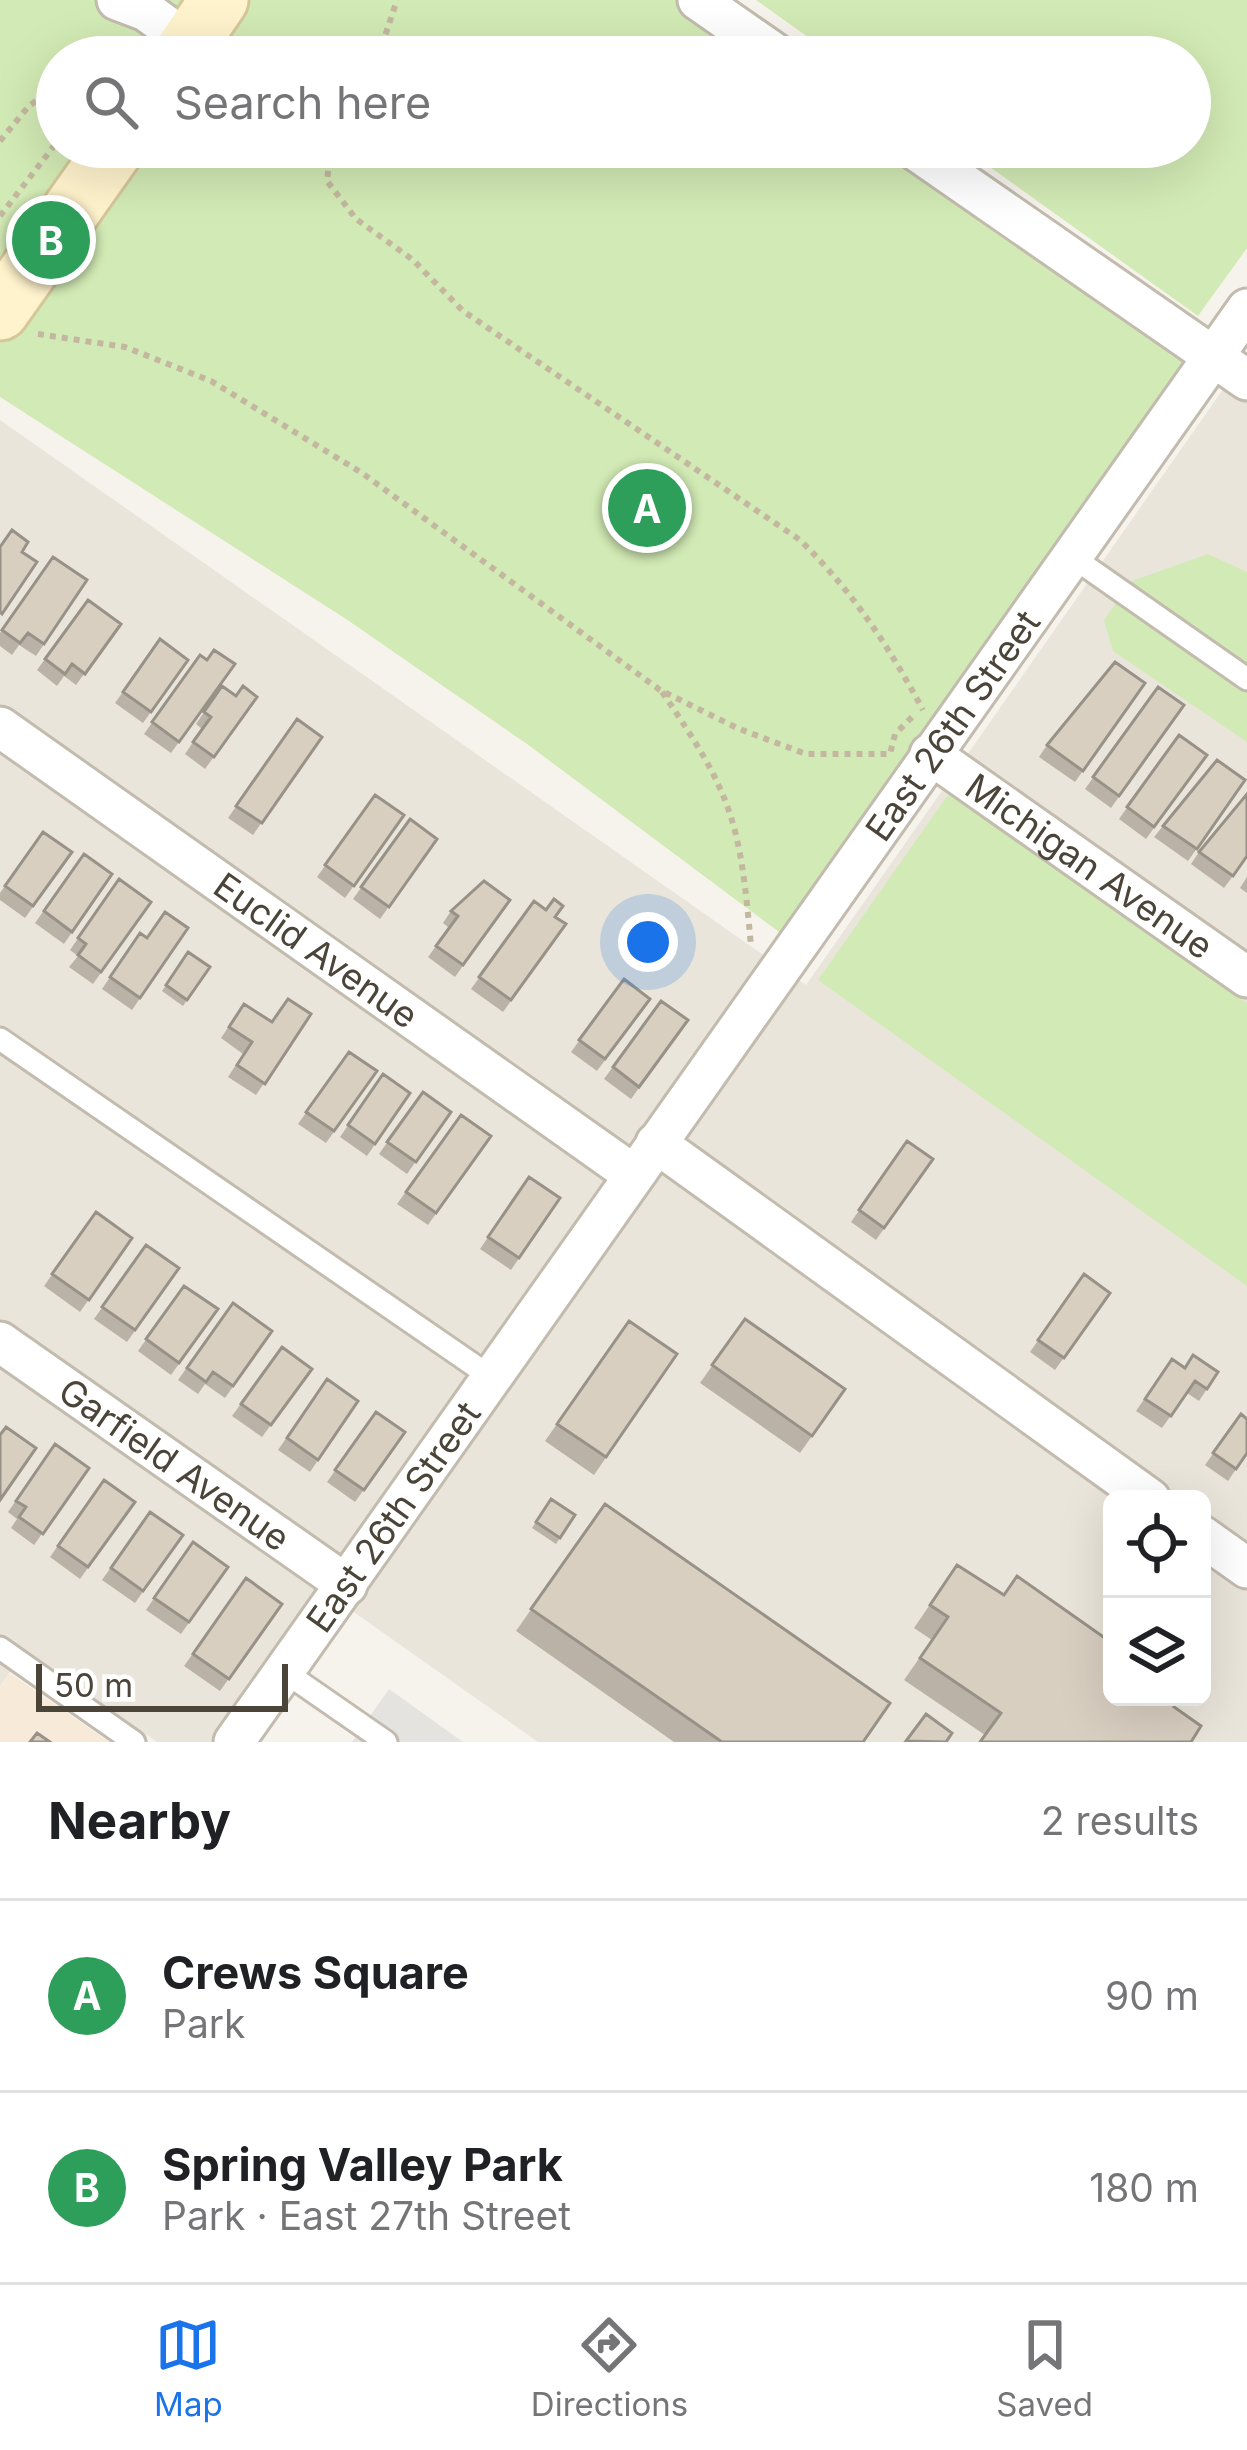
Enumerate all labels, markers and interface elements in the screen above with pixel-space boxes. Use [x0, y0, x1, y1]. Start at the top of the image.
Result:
search box [36, 36, 1211, 168]
icon: search [78, 69, 144, 135]
text: Search here [174, 75, 431, 130]
pin: B [12, 195, 90, 285]
pin: A [608, 463, 686, 553]
street label: East 26th Street [856, 601, 1049, 849]
street label: Michigan Avenue [957, 764, 1222, 968]
street label: Euclid Avenue [206, 863, 427, 1037]
your location [618, 912, 678, 972]
street label: Garfield Avenue [51, 1368, 298, 1560]
street label: East 26th Street [297, 1393, 490, 1640]
map controls [1103, 1490, 1211, 1706]
button: locate [1103, 1490, 1211, 1598]
button: layers [1103, 1598, 1211, 1706]
scale bar [36, 1658, 288, 1711]
text: 50 m [54, 1665, 133, 1705]
text: Nearby [48, 1790, 231, 1851]
text: 2 results [1041, 1797, 1199, 1844]
text: Crews Square [162, 1945, 469, 2000]
text: A [72, 1972, 102, 2019]
text: 90 m [1105, 1972, 1199, 2019]
text: Park [162, 2000, 246, 2047]
text: Spring Valley Park [162, 2137, 563, 2192]
text: B [74, 2164, 100, 2211]
text: 180 m [1089, 2164, 1199, 2211]
text: Park · East 27th Street [162, 2192, 571, 2239]
tab: Map [154, 2312, 223, 2424]
tab: Directions [531, 2312, 688, 2424]
tab: Saved [996, 2312, 1093, 2424]

